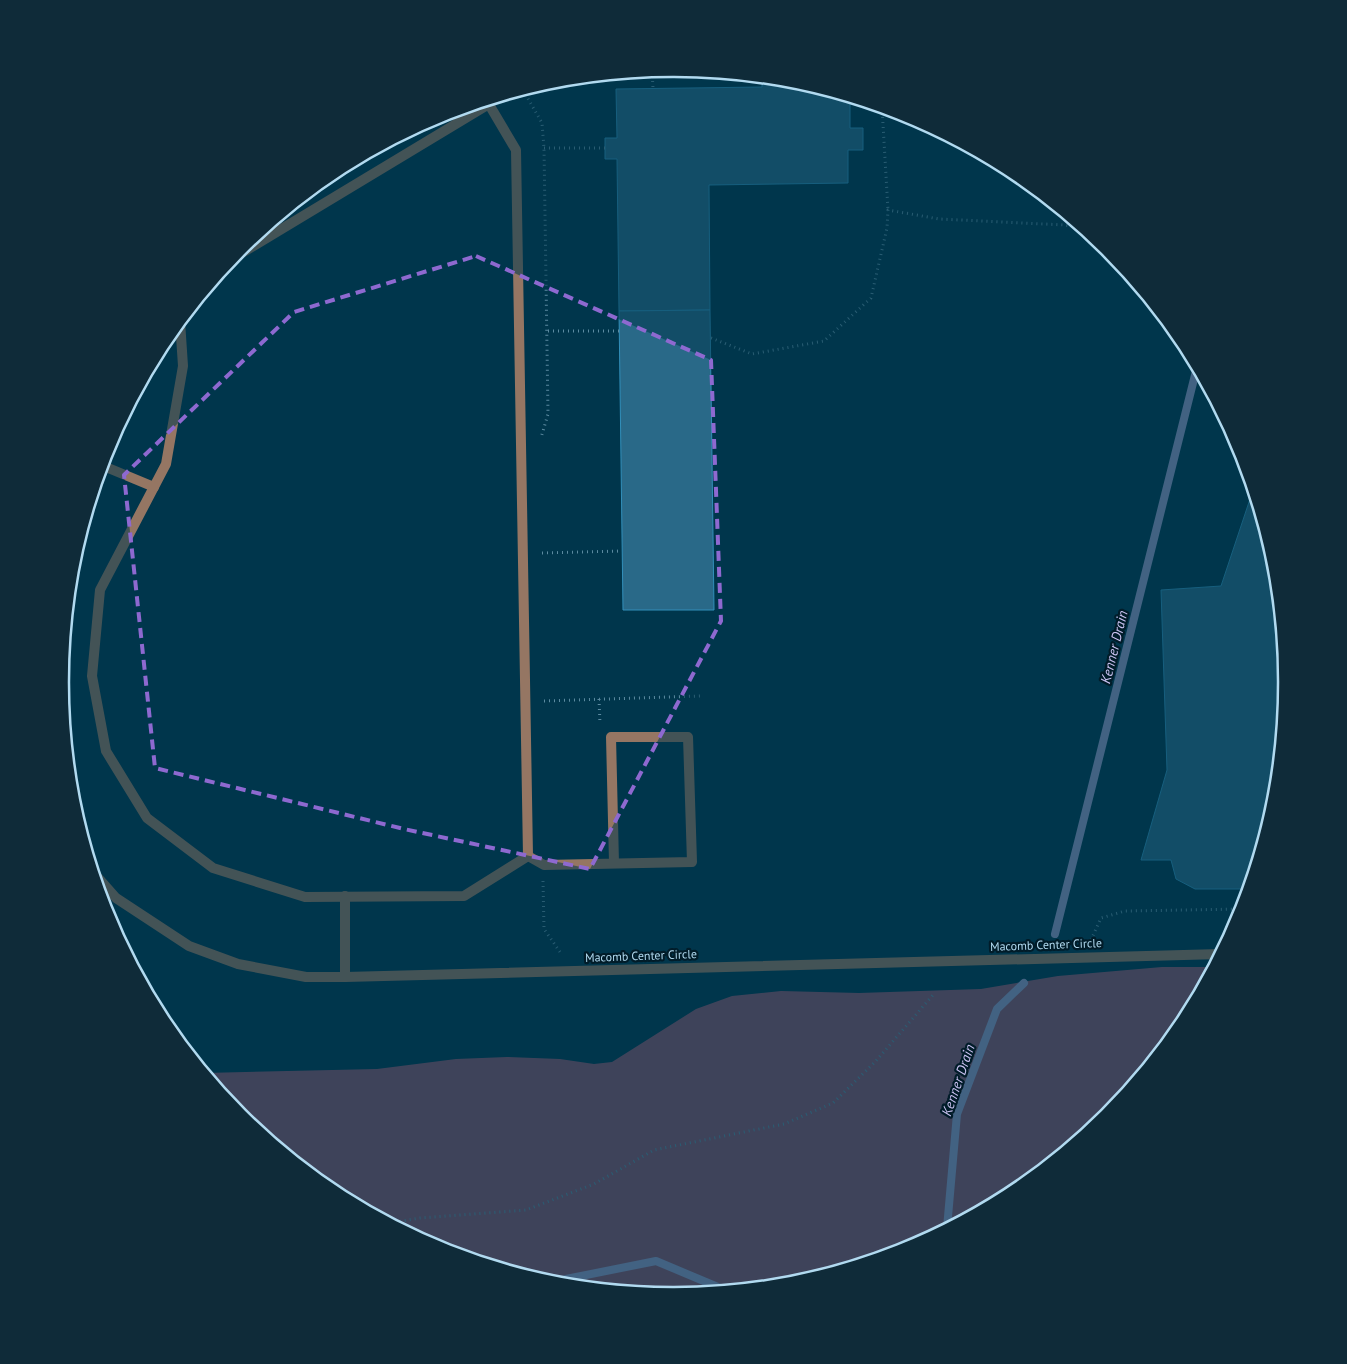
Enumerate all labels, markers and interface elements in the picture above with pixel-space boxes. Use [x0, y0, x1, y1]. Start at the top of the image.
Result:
water label: Kenner Drain [1096, 609, 1132, 685]
street label: Macomb Center Circle [990, 935, 1102, 954]
street label: Macomb Center Circle [585, 946, 697, 965]
water label: Kenner Drain [937, 1042, 979, 1118]

